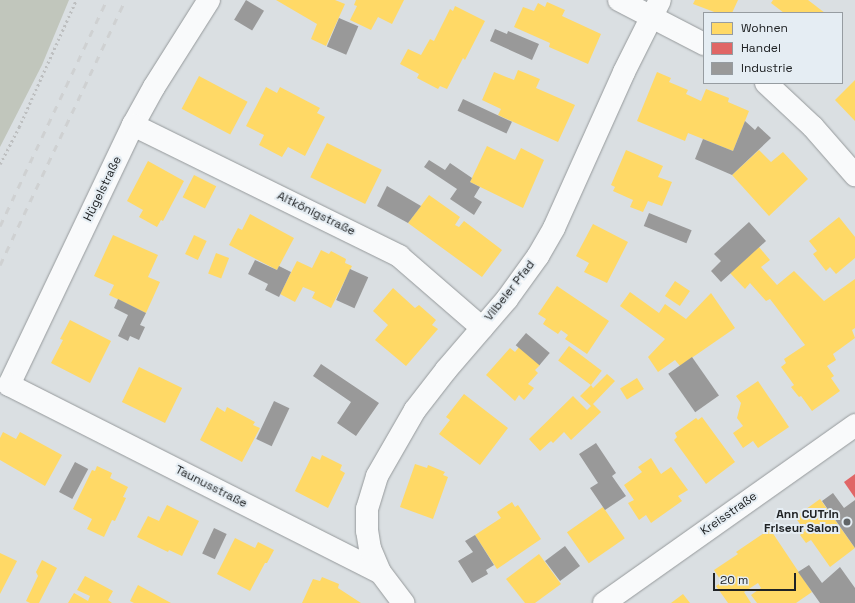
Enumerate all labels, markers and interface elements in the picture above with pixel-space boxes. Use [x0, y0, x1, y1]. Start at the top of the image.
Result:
legend [703, 12, 843, 84]
text: Wohnen [741, 20, 788, 36]
text: Handel [741, 40, 781, 56]
text: Industrie [741, 60, 793, 76]
street label: Hügelstraße [81, 154, 125, 224]
street label: Altkönigstraße [275, 189, 357, 239]
street label: Vilbeler Pfad [482, 258, 538, 324]
street label: Taunusstraße [173, 463, 249, 511]
street label: Kreisstraße [698, 489, 760, 539]
place label: Ann CUTrin Friseur Salon [764, 508, 839, 536]
marker: Ann CUTrin Friseur Salon [842, 517, 852, 527]
scale bar [715, 565, 798, 591]
text: 20 m [720, 572, 748, 588]

